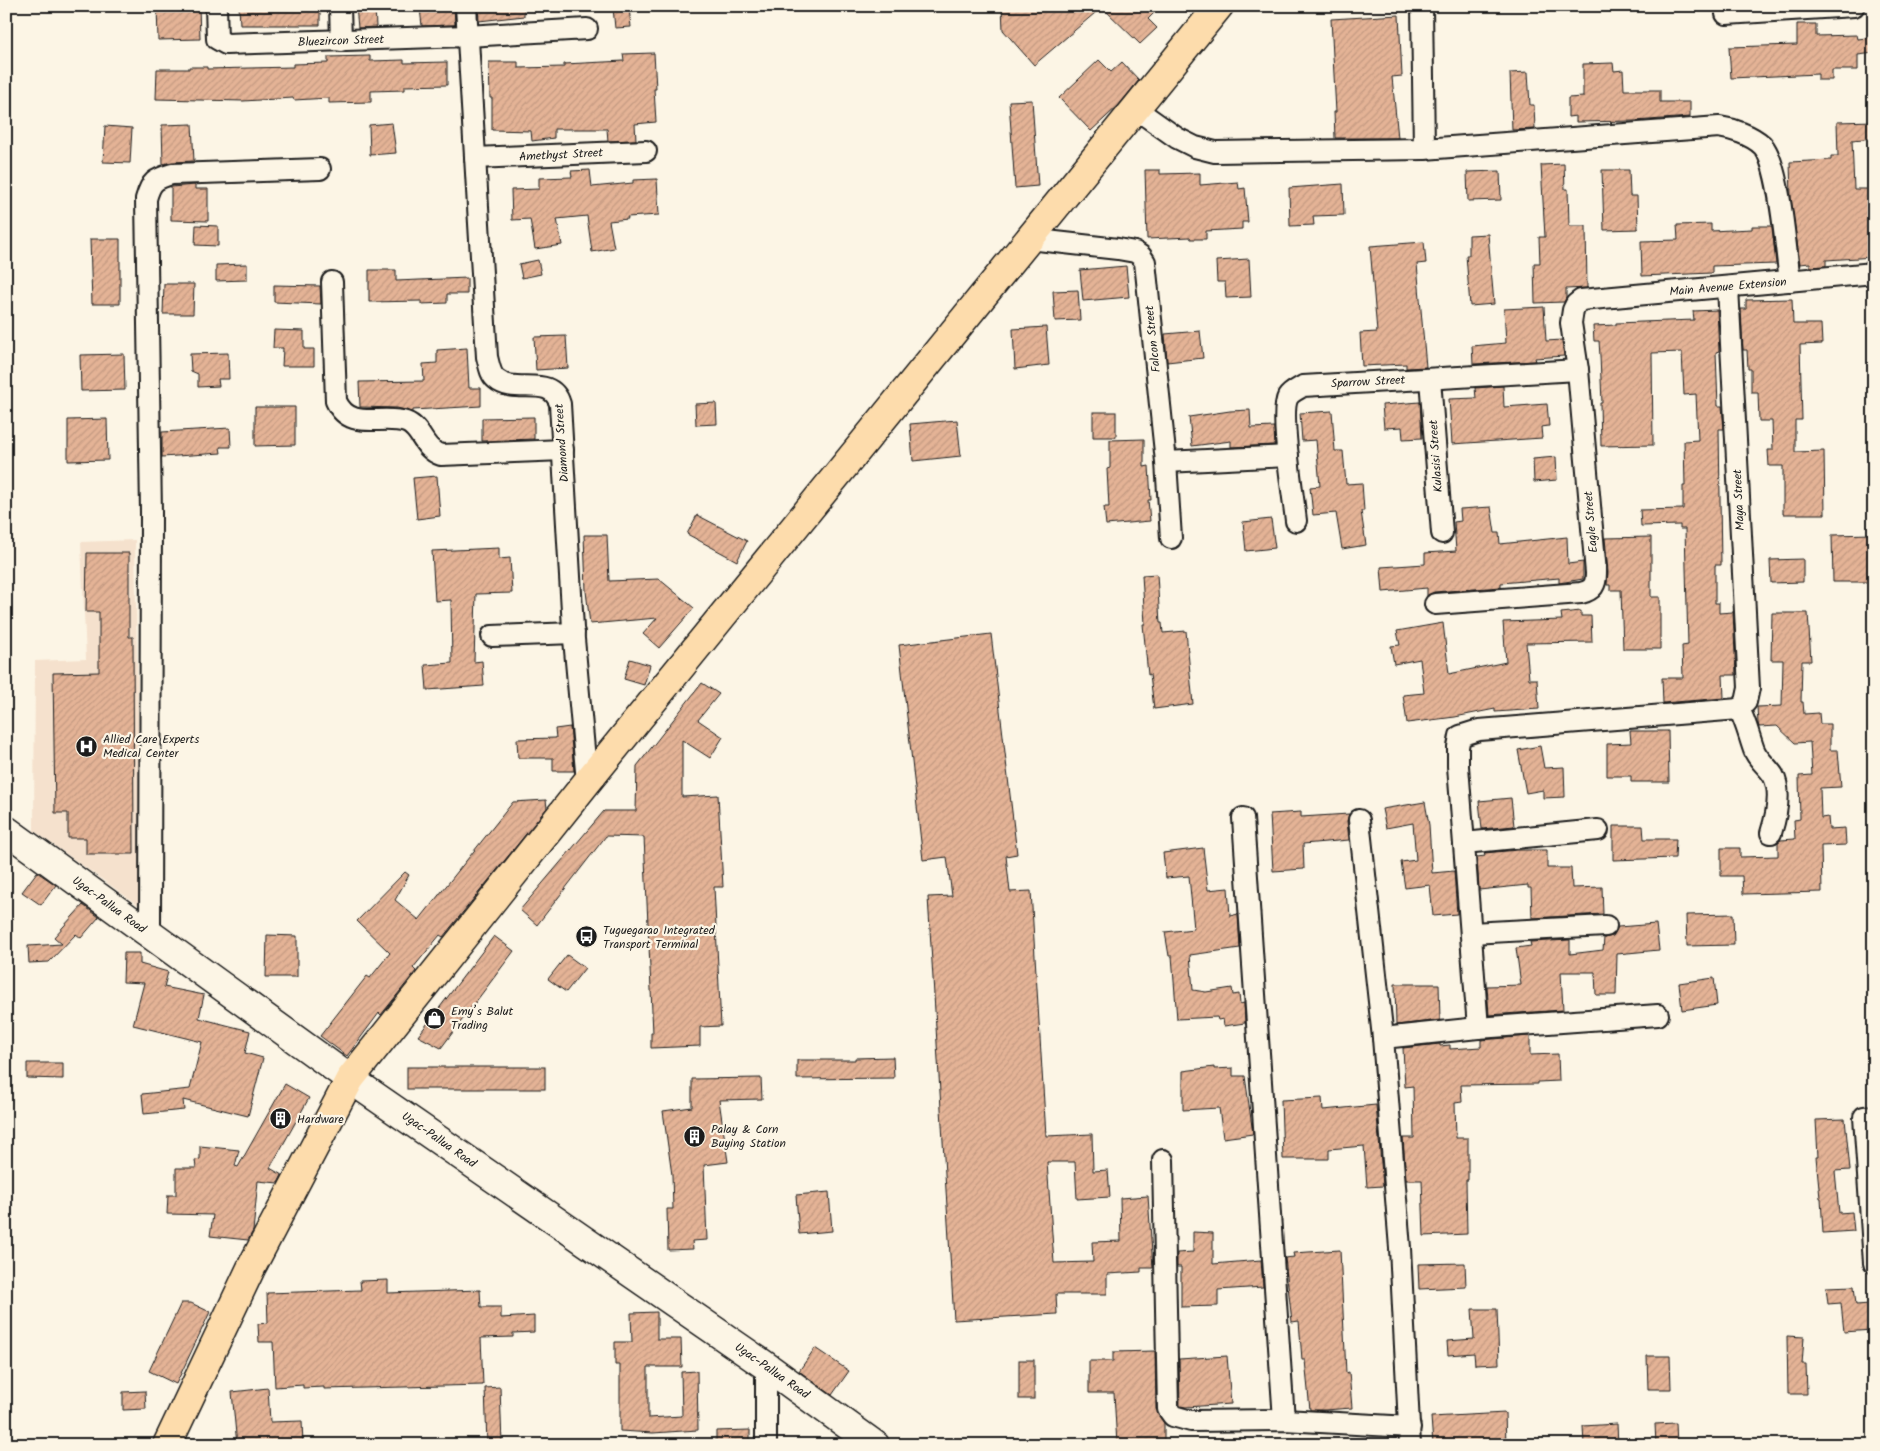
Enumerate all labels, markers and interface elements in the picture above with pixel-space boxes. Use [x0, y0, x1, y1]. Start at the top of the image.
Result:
street label: Bluezircon Street [298, 30, 385, 52]
street label: Amethyst Street [519, 143, 604, 167]
street label: Main Avenue Extension [1669, 272, 1787, 302]
street label: Falcon Street [1140, 304, 1166, 373]
street label: Sparrow Street [1330, 371, 1406, 393]
street label: Diamond Street [550, 403, 574, 483]
street label: Kulasisi Street [1424, 419, 1448, 493]
street label: Maya Street [1728, 468, 1750, 531]
street label: Eagle Street [1579, 490, 1603, 554]
place label: Allied Care Experts Medical Center [103, 730, 199, 763]
hospital icon: Allied Care Experts Medical Center [75, 734, 99, 758]
street label: Ugac-Pallua Road [68, 872, 151, 939]
place label: Tuguegarao Integrated Transport Terminal [603, 921, 716, 954]
bus stop icon: Tuguegarao Integrated Transport Terminal [575, 925, 599, 949]
place label: Emy’s Balut Trading [451, 1002, 514, 1035]
shop icon: Emy’s Balut Trading [423, 1006, 447, 1030]
building icon: Hardware [269, 1107, 293, 1131]
street label: Ugac-Pallua Road [398, 1107, 481, 1173]
place label: Hardware [297, 1110, 344, 1129]
place label: Palay & Corn Buying Station [711, 1120, 786, 1153]
building icon: Palay & Corn Buying Station [683, 1124, 707, 1148]
street label: Ugac-Pallua Road [731, 1338, 814, 1404]

